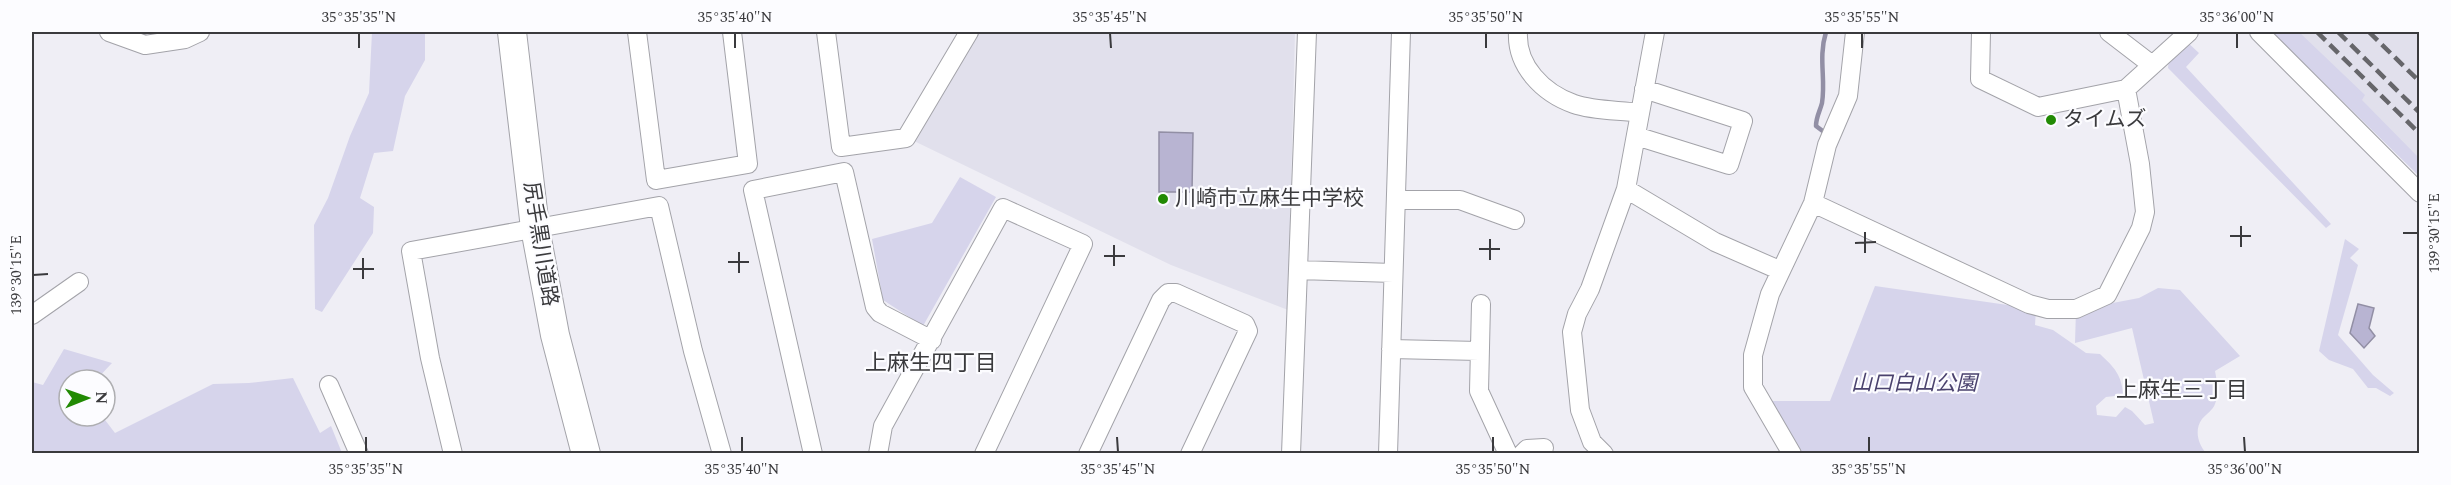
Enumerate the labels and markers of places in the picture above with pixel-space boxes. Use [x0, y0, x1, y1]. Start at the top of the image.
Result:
place label: タイムズ [2063, 104, 2147, 136]
marker: タイムズ [2044, 113, 2058, 127]
place label: 川崎市立麻生中学校 [1175, 183, 1364, 215]
marker: 川崎市立麻生中学校 [1156, 192, 1170, 206]

